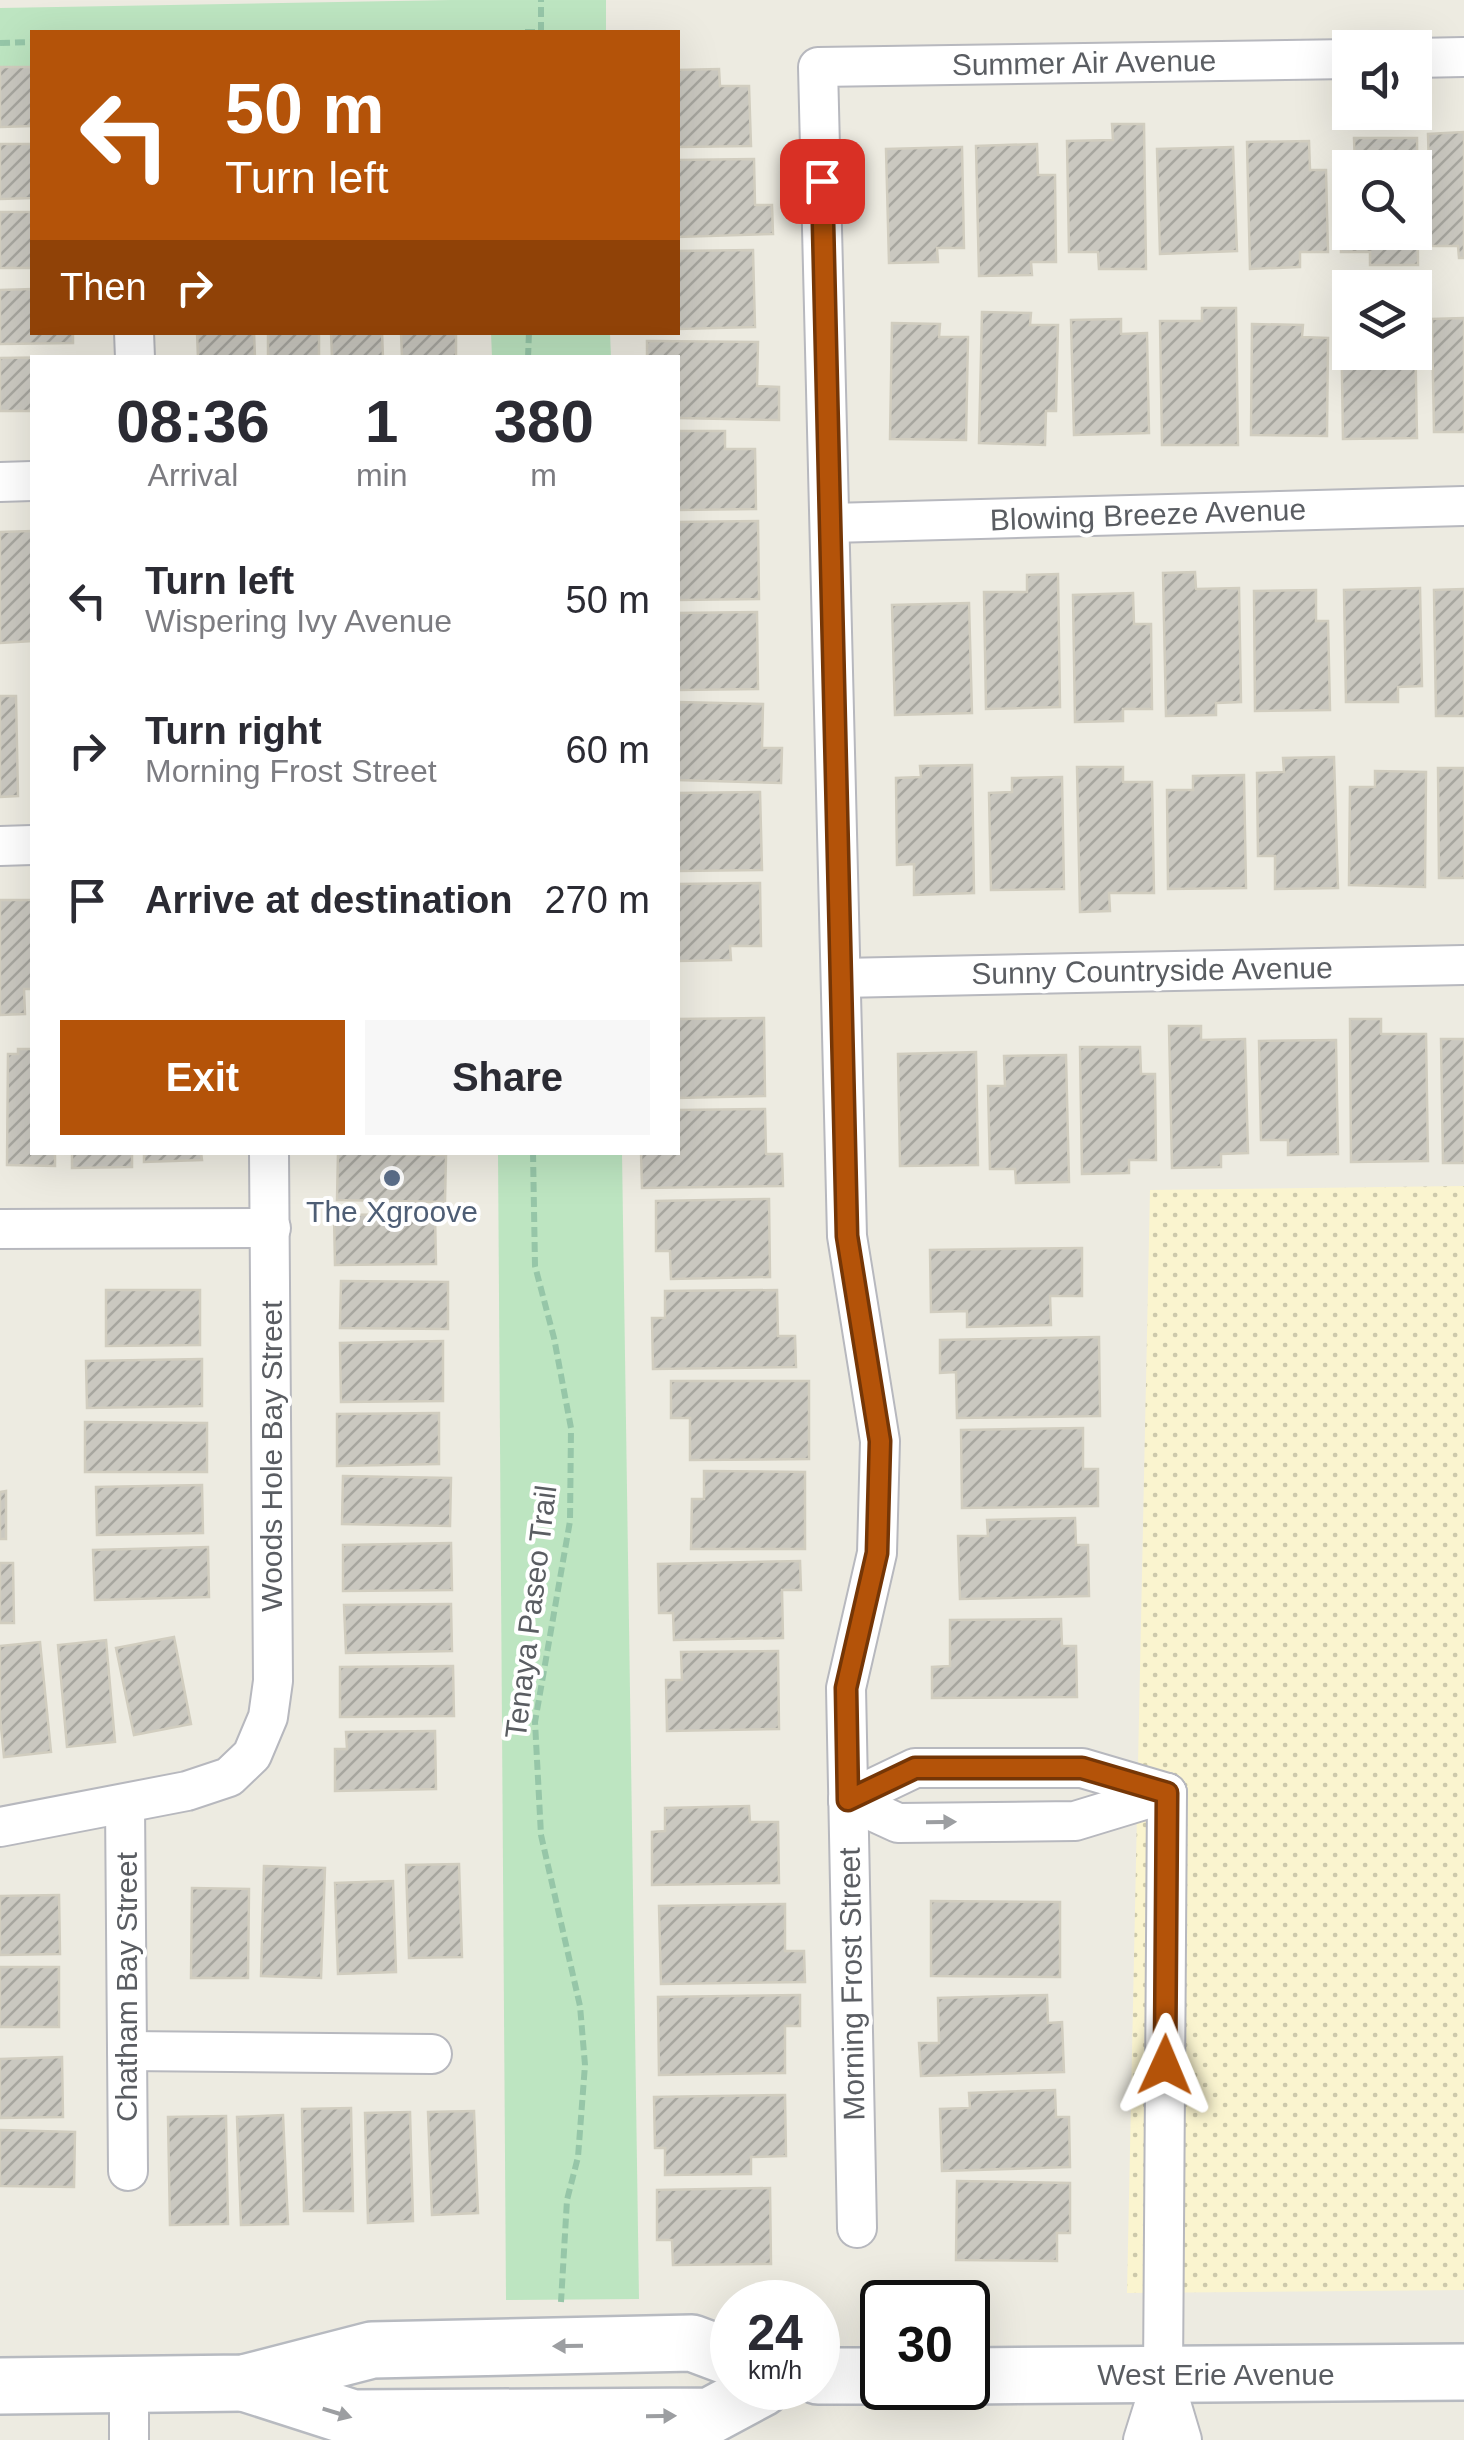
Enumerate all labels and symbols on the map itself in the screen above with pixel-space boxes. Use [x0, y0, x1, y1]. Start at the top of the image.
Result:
street label: Summer Air Avenue [951, 44, 1217, 81]
pin [780, 139, 865, 224]
street label: Blowing Breeze Avenue [989, 492, 1307, 537]
street label: Sunny Countryside Avenue [971, 951, 1333, 990]
marker: The Xgroove [381, 1167, 403, 1189]
place label: The Xgroove [306, 1195, 478, 1228]
street label: Woods Hole Bay Street [255, 1300, 288, 1612]
street label: Tenaya Paseo Trail [499, 1483, 562, 1741]
one-way arrow [925, 1814, 957, 1830]
street label: Morning Frost Street [833, 1846, 870, 2121]
street label: Chatham Bay Street [110, 1851, 143, 2122]
position arrow [1113, 2013, 1217, 2117]
speed limit sign: 30 [860, 2280, 990, 2410]
one-way arrow [551, 2338, 583, 2354]
street label: West Erie Avenue [1097, 2358, 1335, 2391]
one-way arrow [323, 2406, 353, 2421]
one-way arrow [646, 2408, 678, 2424]

